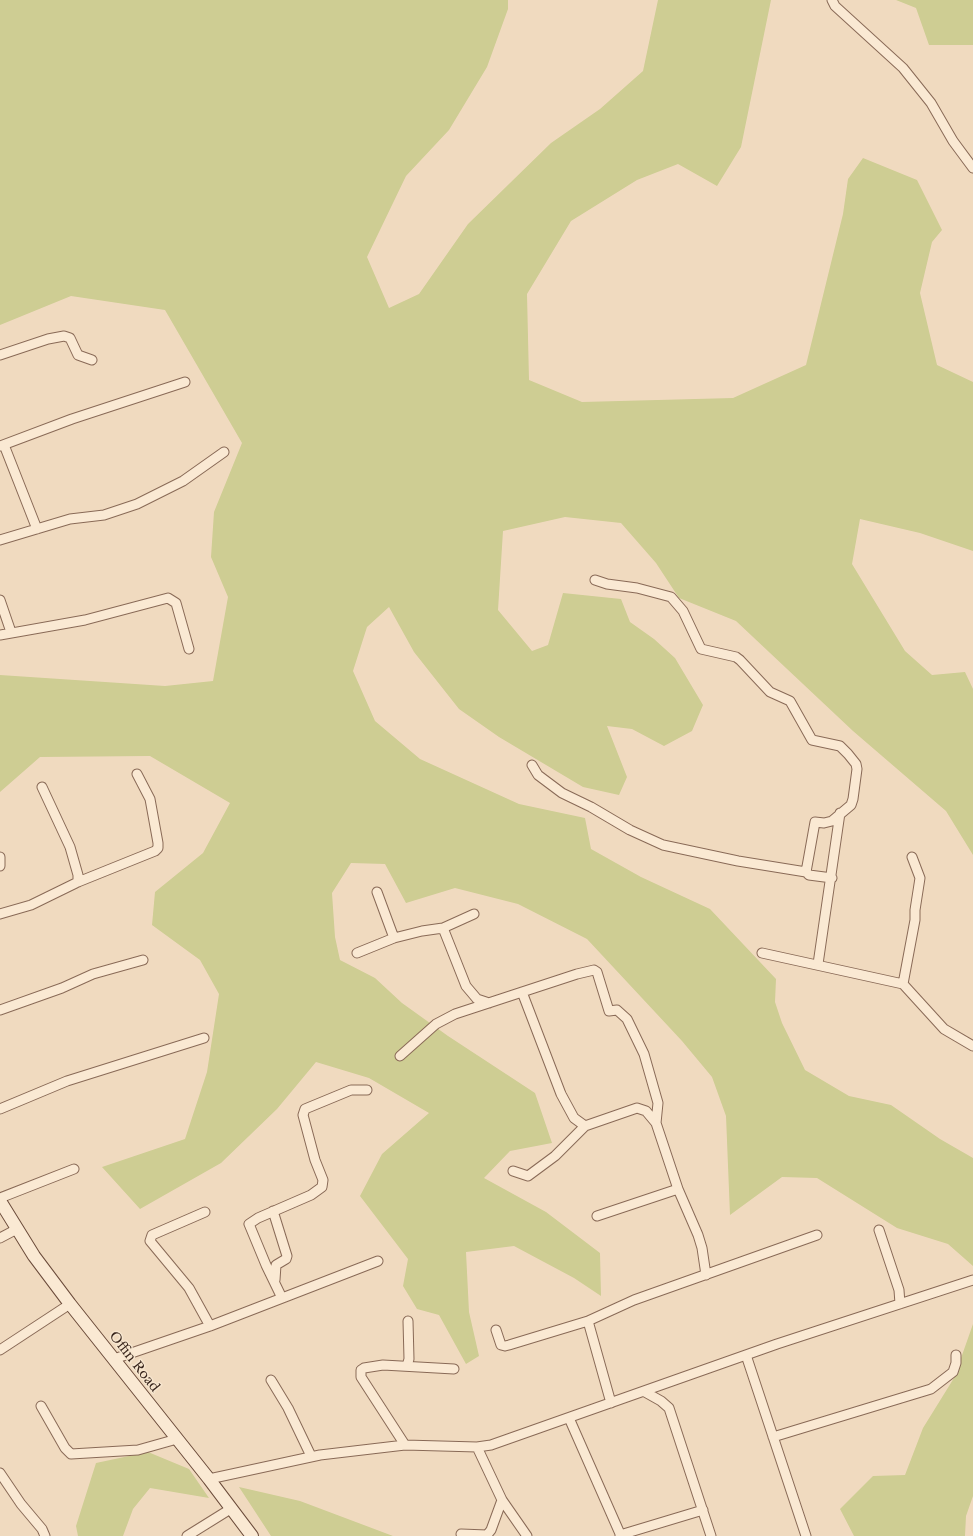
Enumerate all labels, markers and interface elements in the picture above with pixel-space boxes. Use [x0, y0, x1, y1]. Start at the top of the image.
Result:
street label: Offin Road [106, 1329, 162, 1395]

